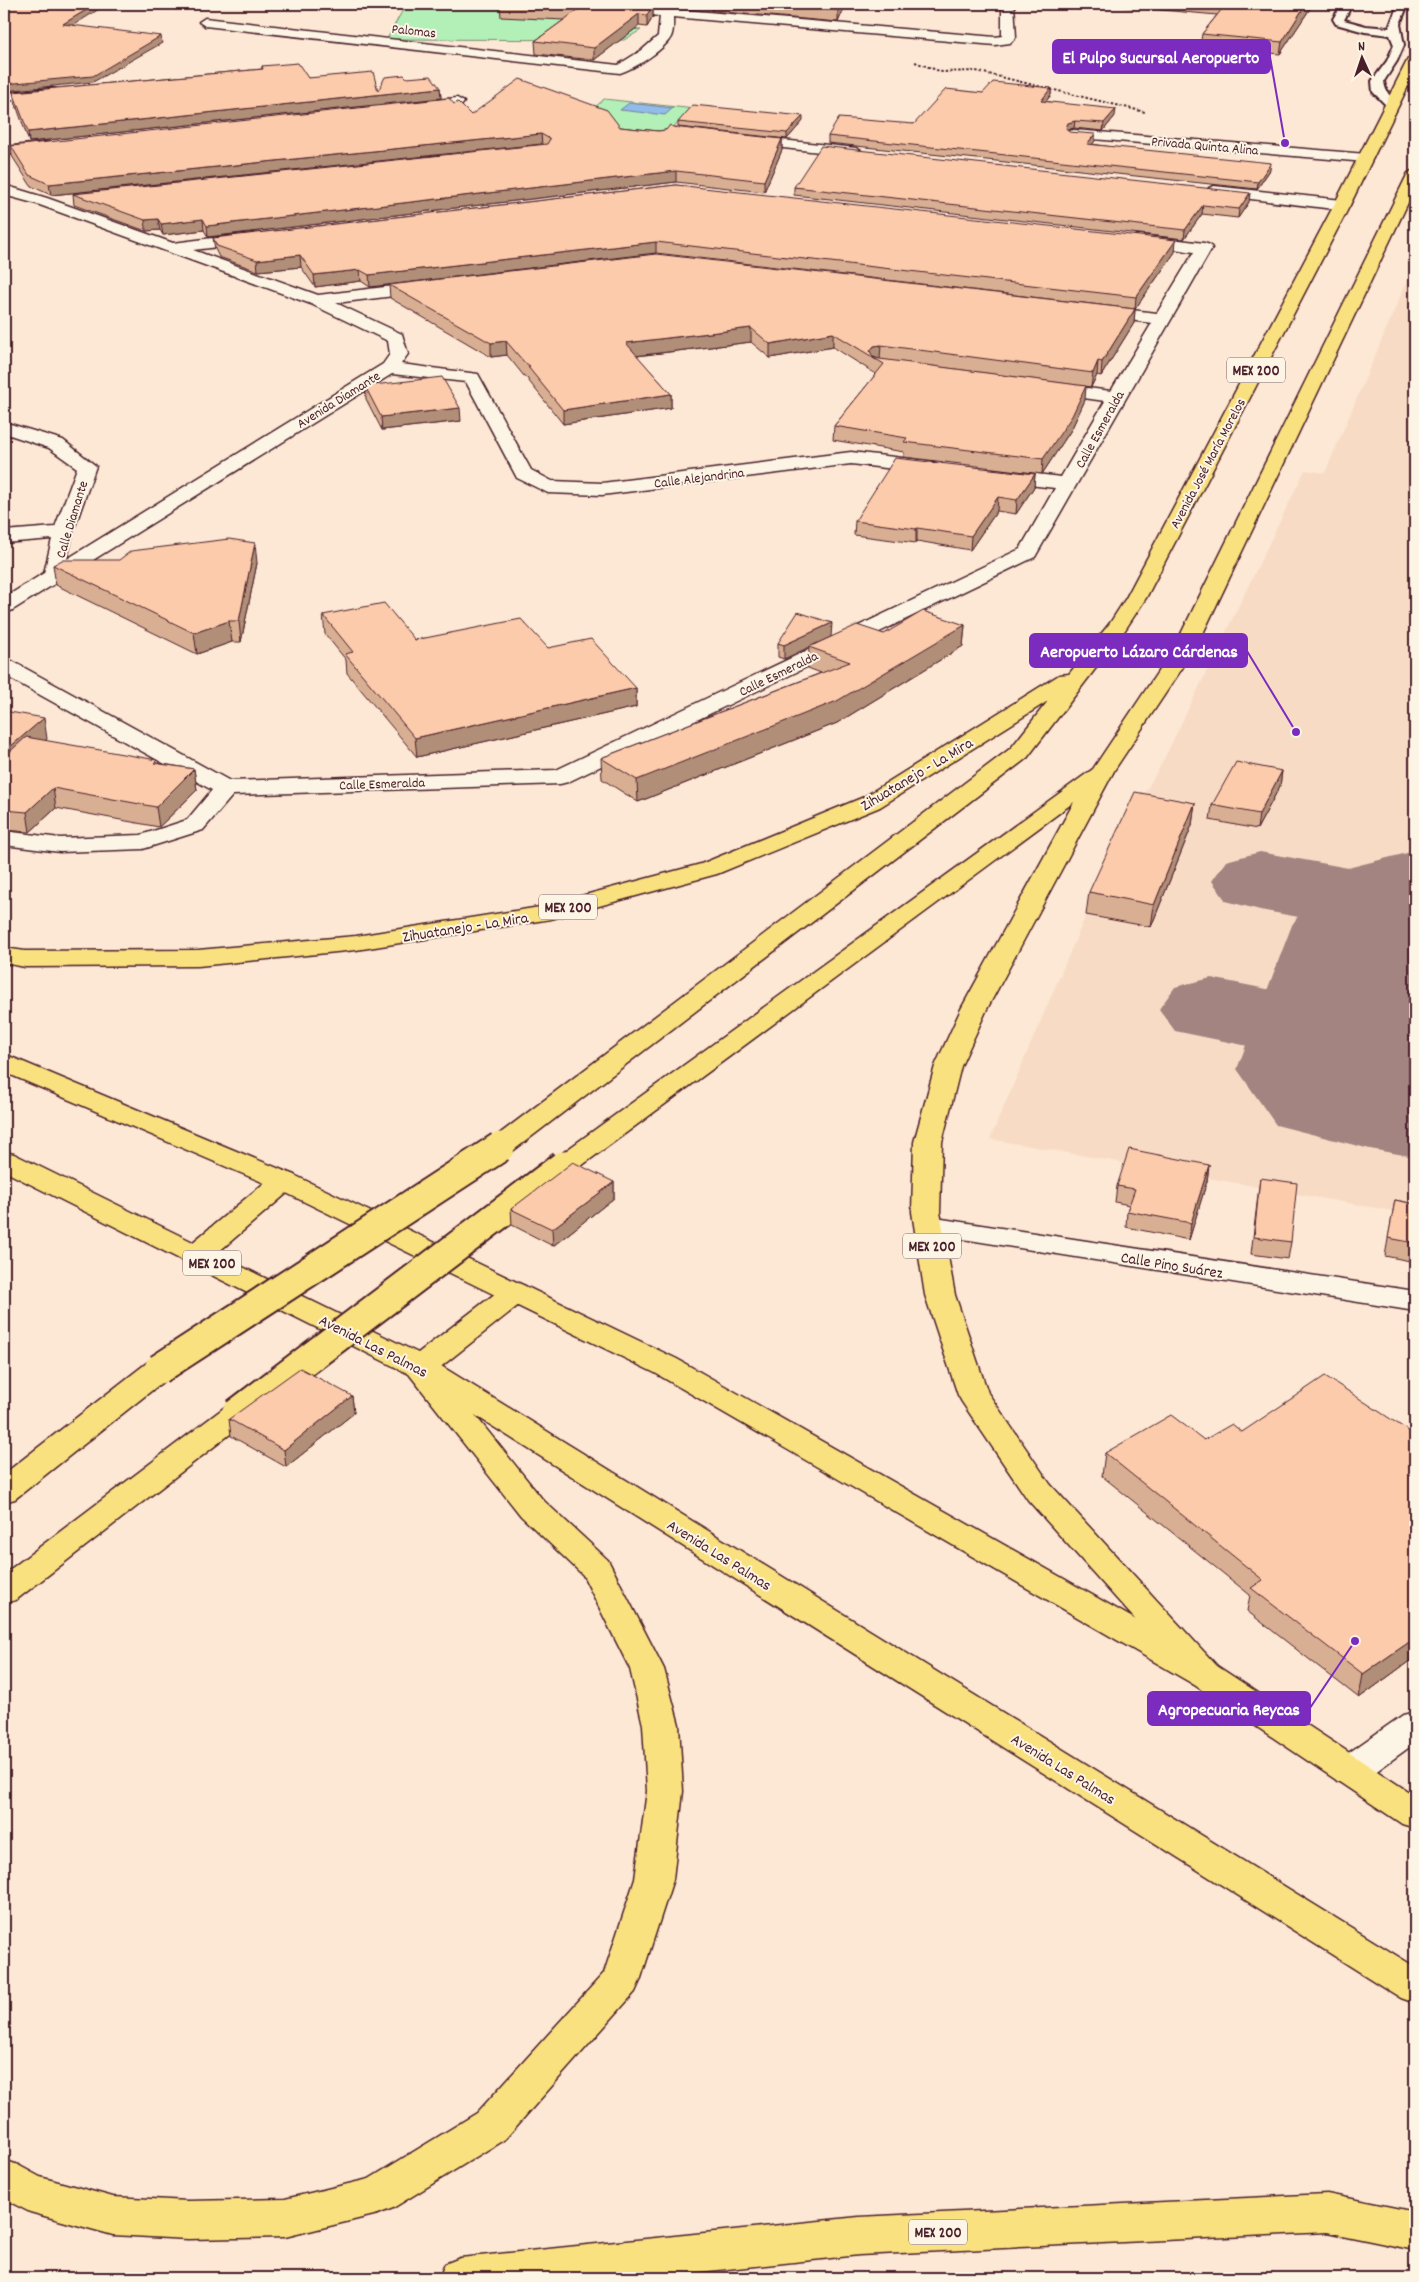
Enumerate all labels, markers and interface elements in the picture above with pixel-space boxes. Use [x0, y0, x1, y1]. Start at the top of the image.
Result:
street label: Palomas [391, 20, 437, 44]
north arrow [1336, 32, 1386, 82]
text: N [1357, 37, 1365, 57]
callout: El Pulpo Sucursal Aeropuerto [1053, 40, 1270, 73]
text: El Pulpo Sucursal Aeropuerto [1063, 47, 1259, 72]
street label: Privada Quinta Alina [1150, 132, 1260, 162]
road number: MEX 200 [1227, 358, 1285, 382]
street label: Avenida Diamante [293, 367, 385, 434]
street label: Calle Esmeralda [1071, 387, 1130, 472]
street label: Avenida José María Morelos [1166, 395, 1252, 533]
street label: Calle Alejandrina [653, 463, 746, 494]
street label: Calle Diamante [52, 478, 94, 561]
callout: Aeropuerto Lázaro Cárdenas [1030, 634, 1247, 667]
text: Aeropuerto Lázaro Cárdenas [1040, 641, 1238, 666]
street label: Calle Esmeralda [736, 647, 822, 703]
street label: Zihuatanejo - La Mira [857, 732, 978, 818]
street label: Calle Esmeralda [339, 773, 426, 796]
road number: MEX 200 [539, 894, 597, 920]
street label: Zihuatanejo - La Mira [401, 907, 530, 950]
road number: MEX 200 [903, 1234, 961, 1258]
street label: Calle Pino Suárez [1119, 1247, 1224, 1286]
road number: MEX 200 [183, 1250, 241, 1276]
street label: Avenida Las Palmas [314, 1310, 432, 1385]
street label: Avenida Las Palmas [662, 1515, 776, 1598]
callout: Agropecuaria Reycas [1148, 1692, 1310, 1725]
text: Agropecuaria Reycas [1158, 1699, 1300, 1724]
street label: Avenida Las Palmas [1006, 1729, 1120, 1812]
road number: MEX 200 [909, 2220, 967, 2244]

